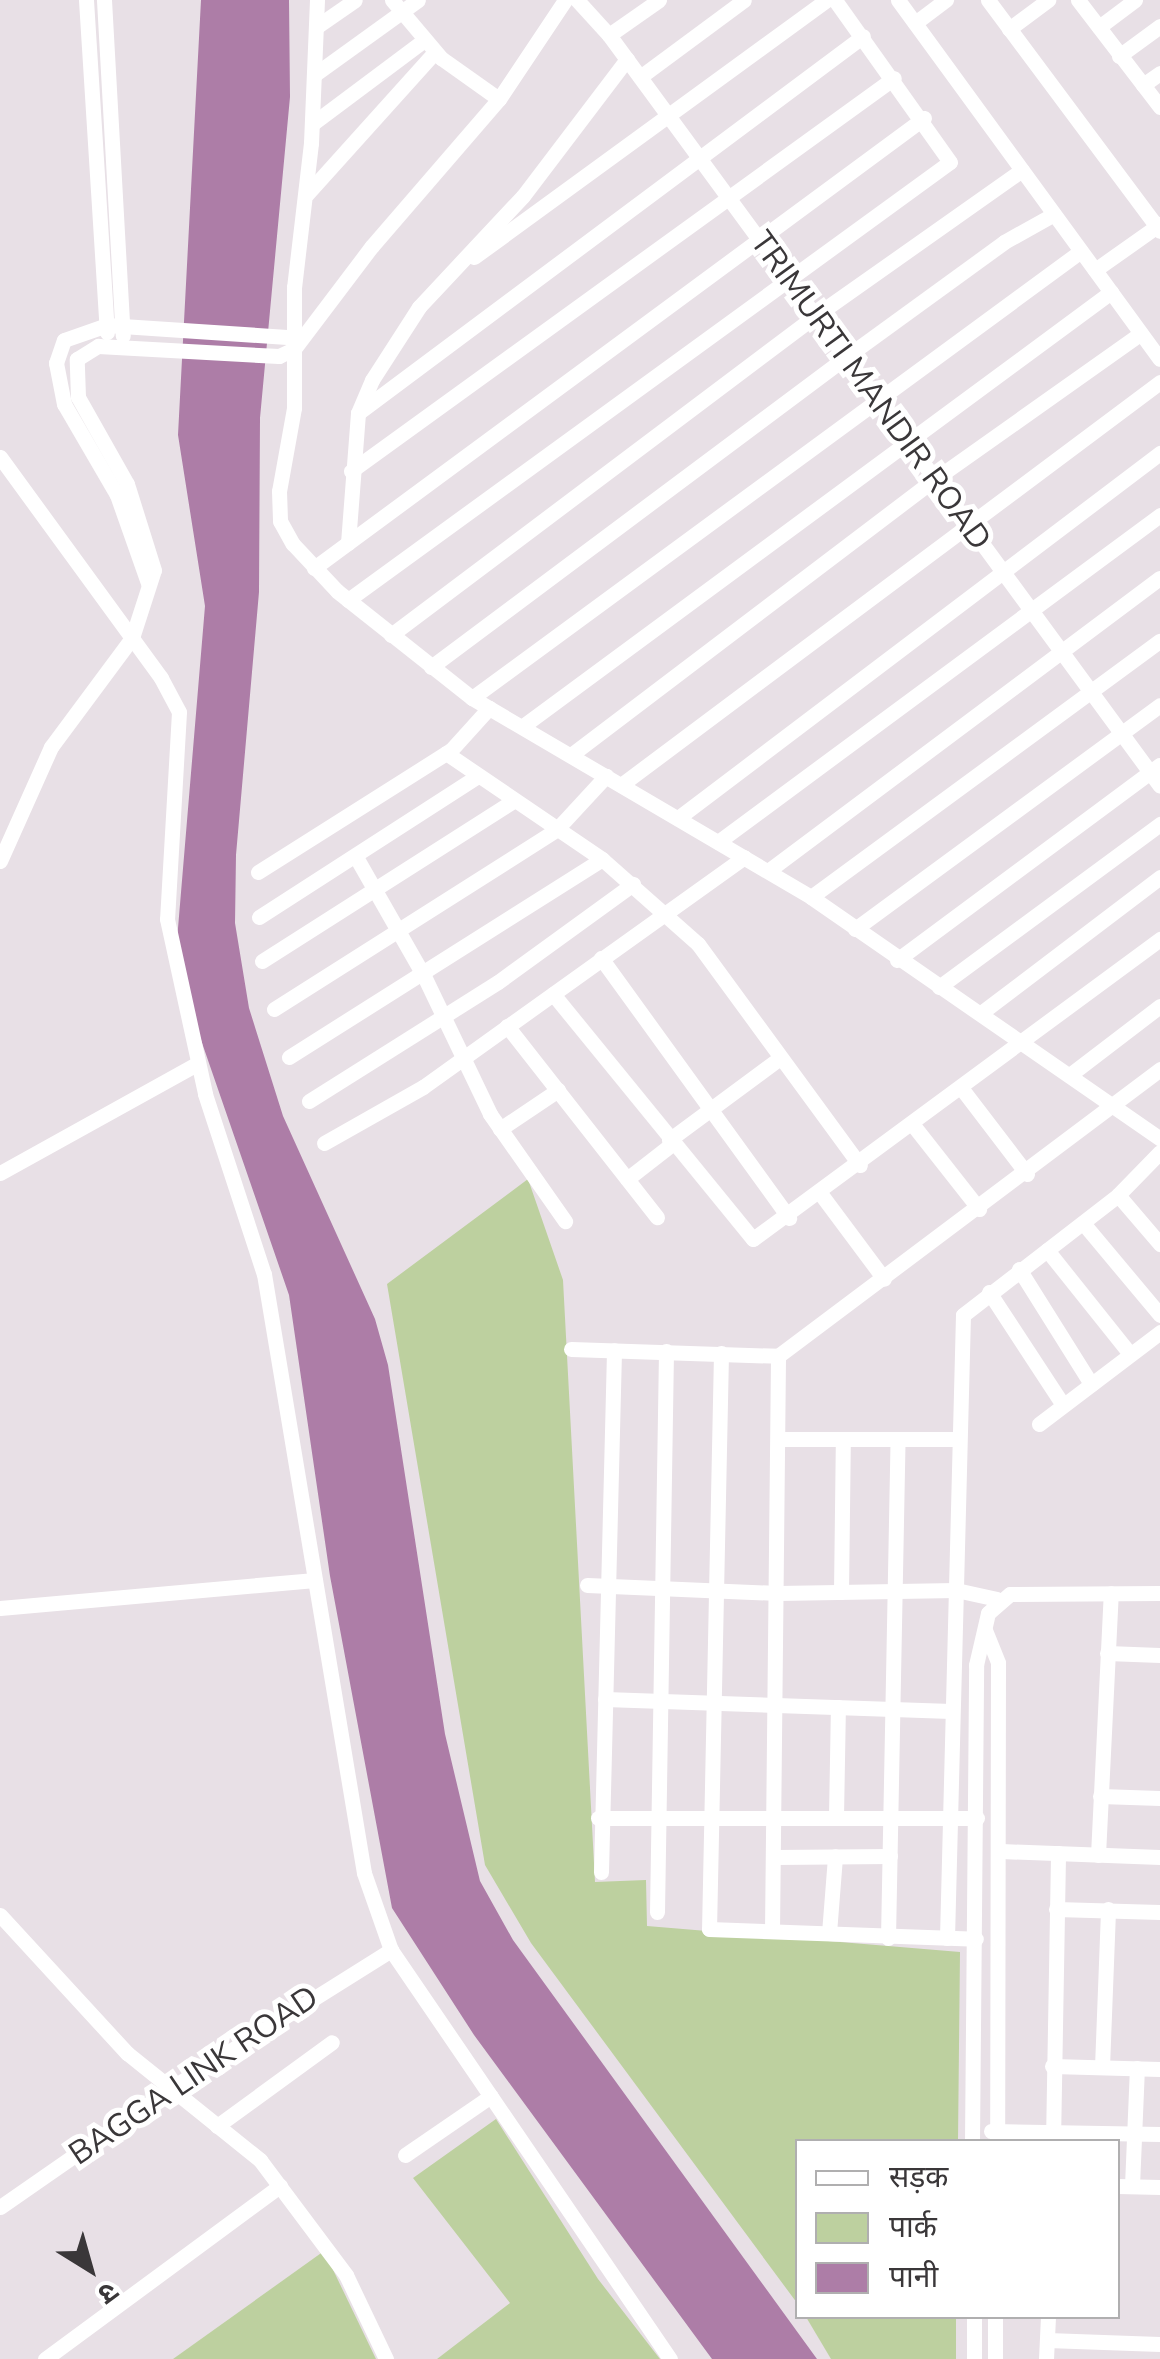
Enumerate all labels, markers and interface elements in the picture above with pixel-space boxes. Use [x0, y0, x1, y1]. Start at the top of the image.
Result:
street label: TRIMURTI MANDIR ROAD [742, 224, 998, 558]
street label: BAGGA LINK ROAD [62, 1978, 326, 2174]
legend [795, 2139, 1120, 2319]
text: सड़क [889, 2157, 948, 2198]
text: पार्क [889, 2207, 937, 2248]
north arrow [40, 2219, 140, 2319]
text: पानी [889, 2257, 938, 2298]
text: उ [90, 2273, 126, 2313]

